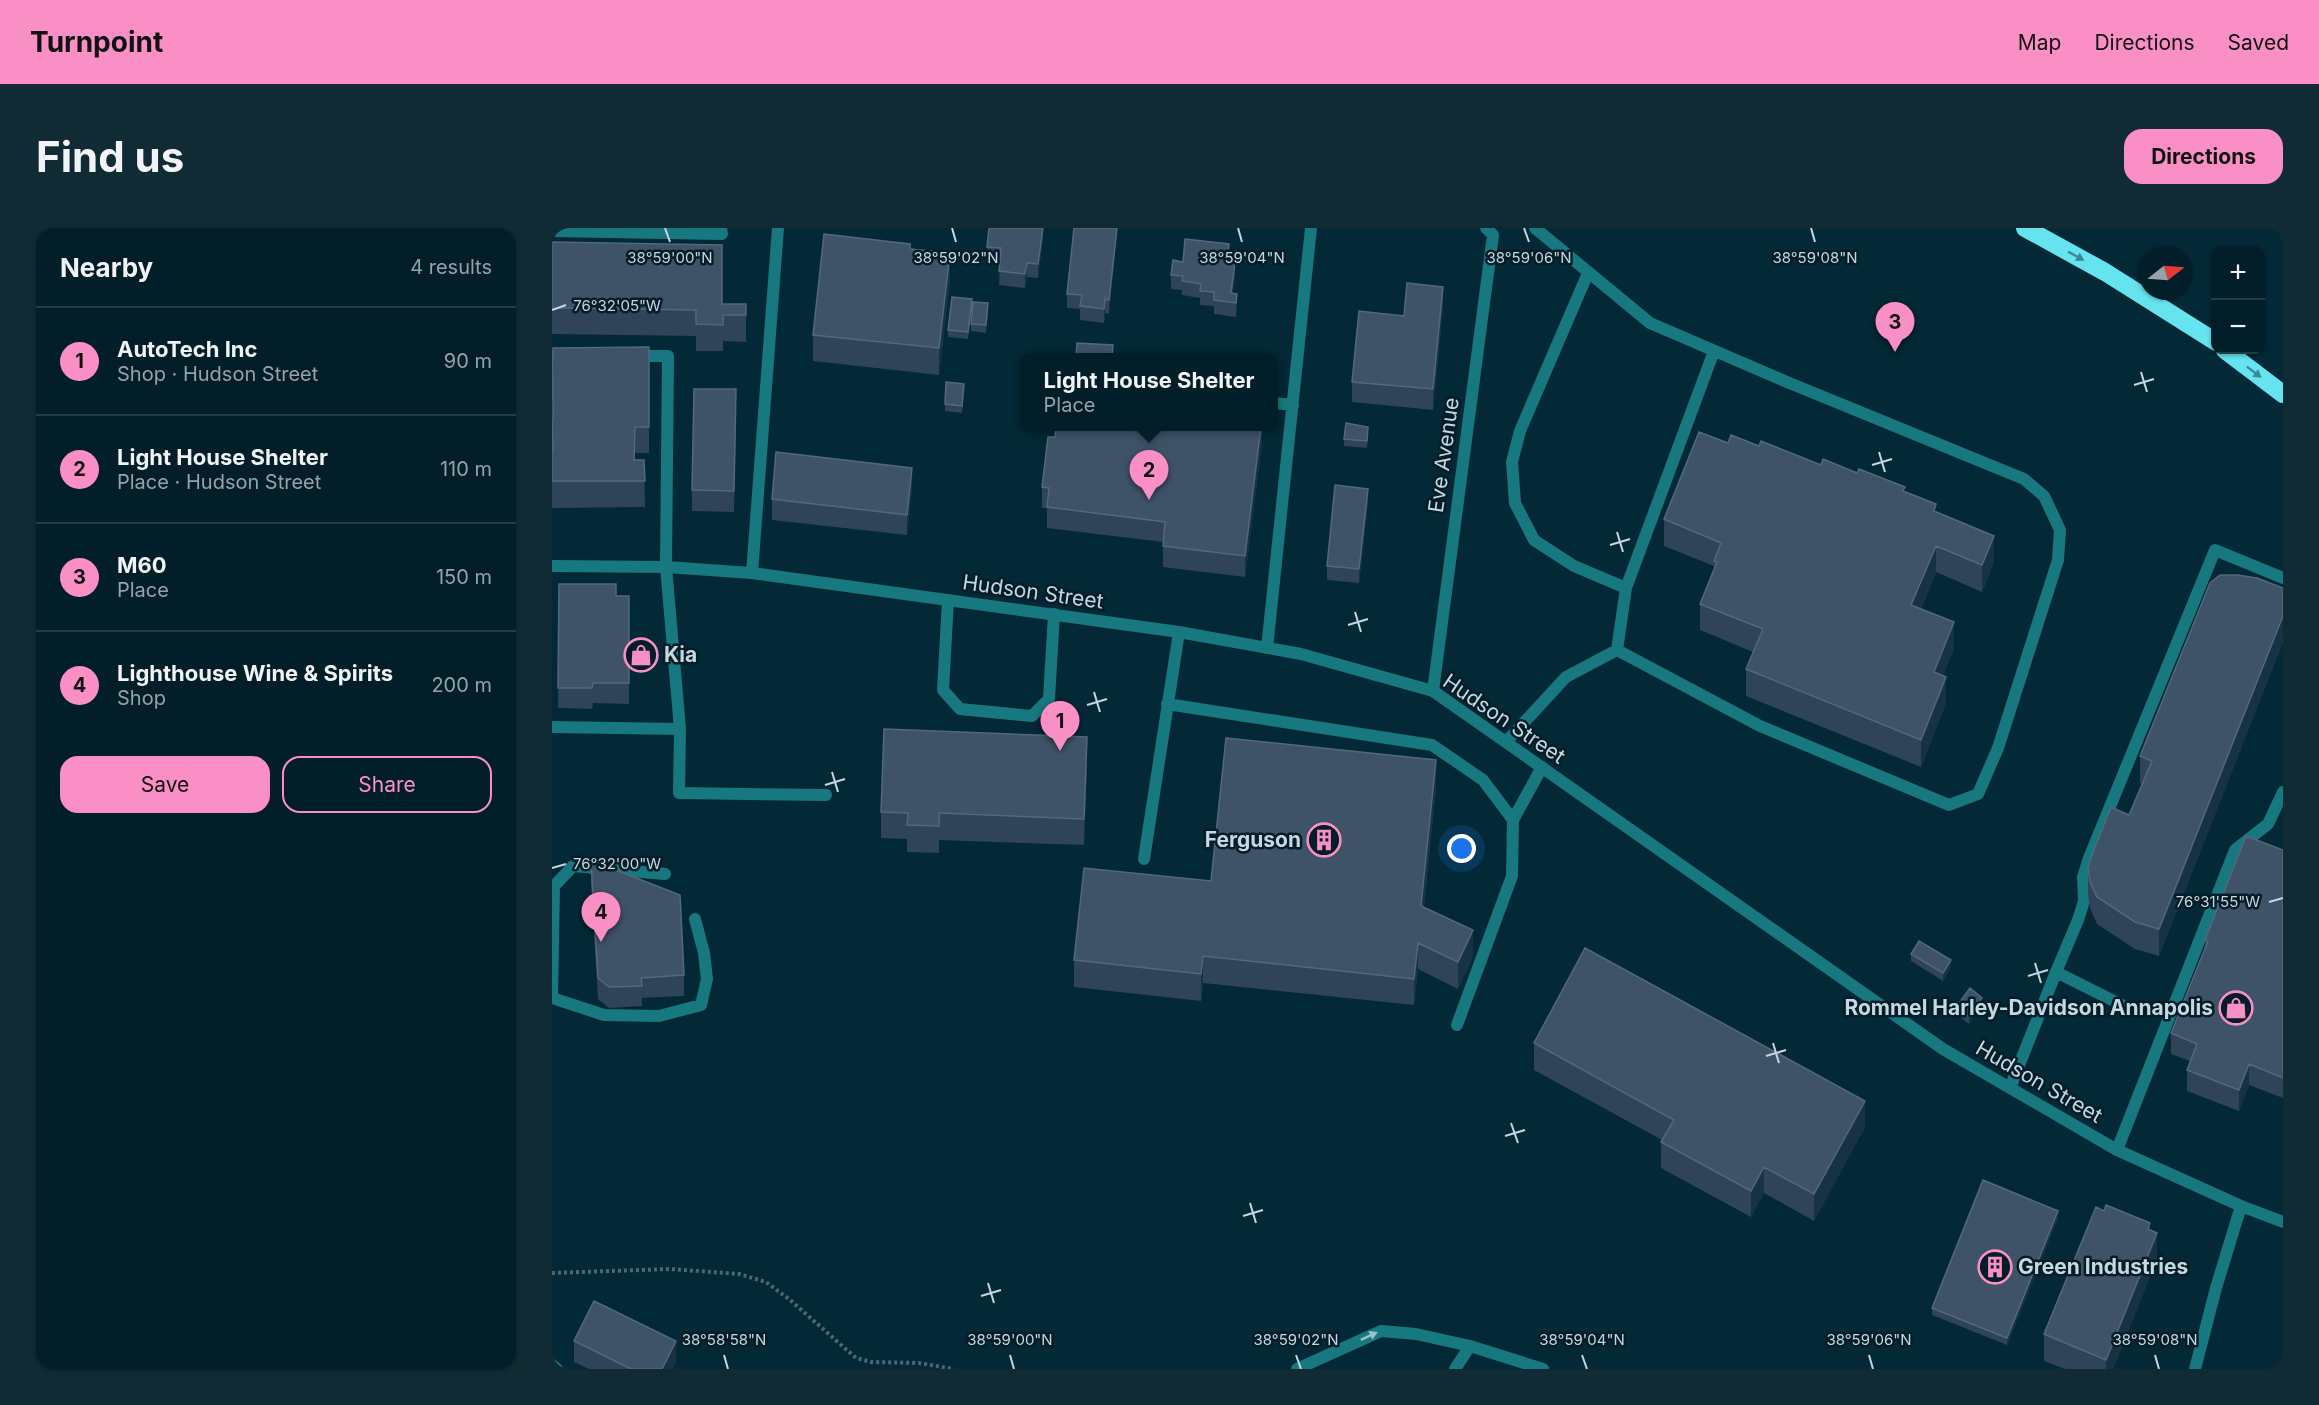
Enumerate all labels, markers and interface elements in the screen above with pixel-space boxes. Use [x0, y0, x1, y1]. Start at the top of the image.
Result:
text: Turnpoint [30, 25, 163, 59]
text: Map [2018, 30, 2061, 55]
text: Directions [2094, 30, 2195, 55]
text: Saved [2228, 30, 2289, 55]
button: Directions [2124, 129, 2283, 184]
text: Find us [36, 131, 184, 182]
north arrow [2139, 246, 2193, 300]
map controls [2211, 246, 2265, 354]
button: + [2211, 246, 2265, 300]
text: 38°59'00"N [627, 248, 713, 267]
text: 38°59'02"N [914, 248, 998, 267]
text: 38°59'04"N [1199, 248, 1285, 267]
text: 38°59'06"N [1486, 248, 1572, 267]
text: 38°59'08"N [1772, 248, 1858, 267]
one-way arrow [2068, 251, 2085, 261]
text: Nearby [60, 252, 153, 283]
text: 4 results [410, 255, 492, 279]
text: 76°32'05"W [573, 296, 661, 315]
button: − [2211, 300, 2265, 354]
pin: 3 [1876, 302, 1914, 352]
text: AutoTech Inc [117, 336, 257, 362]
text: 1 [75, 349, 84, 373]
text: 90 m [444, 349, 492, 373]
popup [1020, 353, 1278, 431]
text: Shop · Hudson Street [117, 362, 318, 386]
one-way arrow [2246, 365, 2262, 378]
text: Light House Shelter [1044, 367, 1254, 393]
text: Place [1044, 393, 1095, 417]
street label: Eve Avenue [1423, 396, 1464, 514]
text: Light House Shelter [117, 444, 328, 470]
pin: 2 [1130, 450, 1168, 500]
text: 2 [73, 457, 86, 481]
text: 110 m [440, 457, 492, 481]
text: Place · Hudson Street [117, 470, 321, 494]
text: M60 [117, 552, 167, 578]
text: 3 [73, 565, 86, 589]
text: 150 m [436, 565, 492, 589]
street label: Hudson Street [961, 569, 1105, 614]
text: Place [117, 578, 169, 602]
shop icon: Kia [623, 637, 659, 673]
place label: Kia [664, 642, 697, 667]
text: Lighthouse Wine & Spirits [117, 660, 393, 686]
street label: Hudson Street [1438, 668, 1570, 769]
text: 4 [73, 673, 86, 697]
text: 200 m [431, 673, 492, 697]
text: Shop [117, 686, 166, 710]
pin: 1 [1040, 702, 1080, 751]
button: Save [60, 756, 270, 813]
button: Share [282, 756, 492, 813]
building icon: Ferguson [1306, 822, 1342, 858]
place label: Ferguson [1205, 827, 1301, 852]
your location [1447, 834, 1476, 863]
text: 76°32'00"W [573, 854, 661, 873]
pin: 4 [581, 892, 620, 942]
text: 76°31'55"W [2176, 892, 2260, 911]
shop icon: Rommel Harley-Davidson Annapolis [2218, 990, 2254, 1026]
place label: Rommel Harley-Davidson Annapolis [1844, 995, 2213, 1020]
street label: Hudson Street [1971, 1035, 2107, 1128]
building icon: Green Industries [1977, 1249, 2013, 1285]
place label: Green Industries [2018, 1254, 2188, 1279]
text: 38°58'58"N [682, 1330, 766, 1349]
text: 38°59'00"N [967, 1330, 1053, 1349]
text: 38°59'02"N [1254, 1330, 1338, 1349]
text: 38°59'04"N [1539, 1330, 1625, 1349]
text: 38°59'06"N [1826, 1330, 1912, 1349]
text: 38°59'08"N [2112, 1330, 2198, 1349]
one-way arrow [1360, 1331, 1378, 1340]

